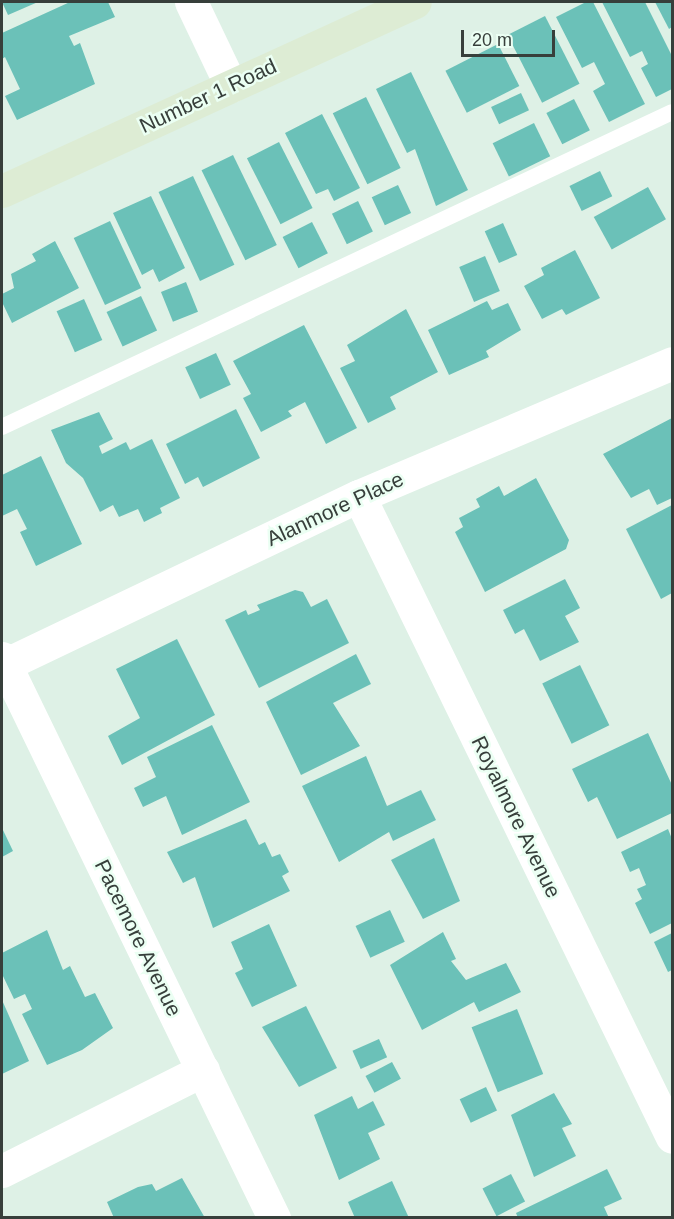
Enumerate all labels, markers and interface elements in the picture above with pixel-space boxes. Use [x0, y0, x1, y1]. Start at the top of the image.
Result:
scale bar [464, 18, 558, 56]
text: 20 m [472, 30, 512, 50]
street label: Number 1 Road [135, 53, 281, 139]
street label: Alanmore Place [262, 466, 408, 552]
street label: Royalmore Avenue [466, 731, 566, 903]
street label: Pacemore Avenue [89, 855, 187, 1021]

